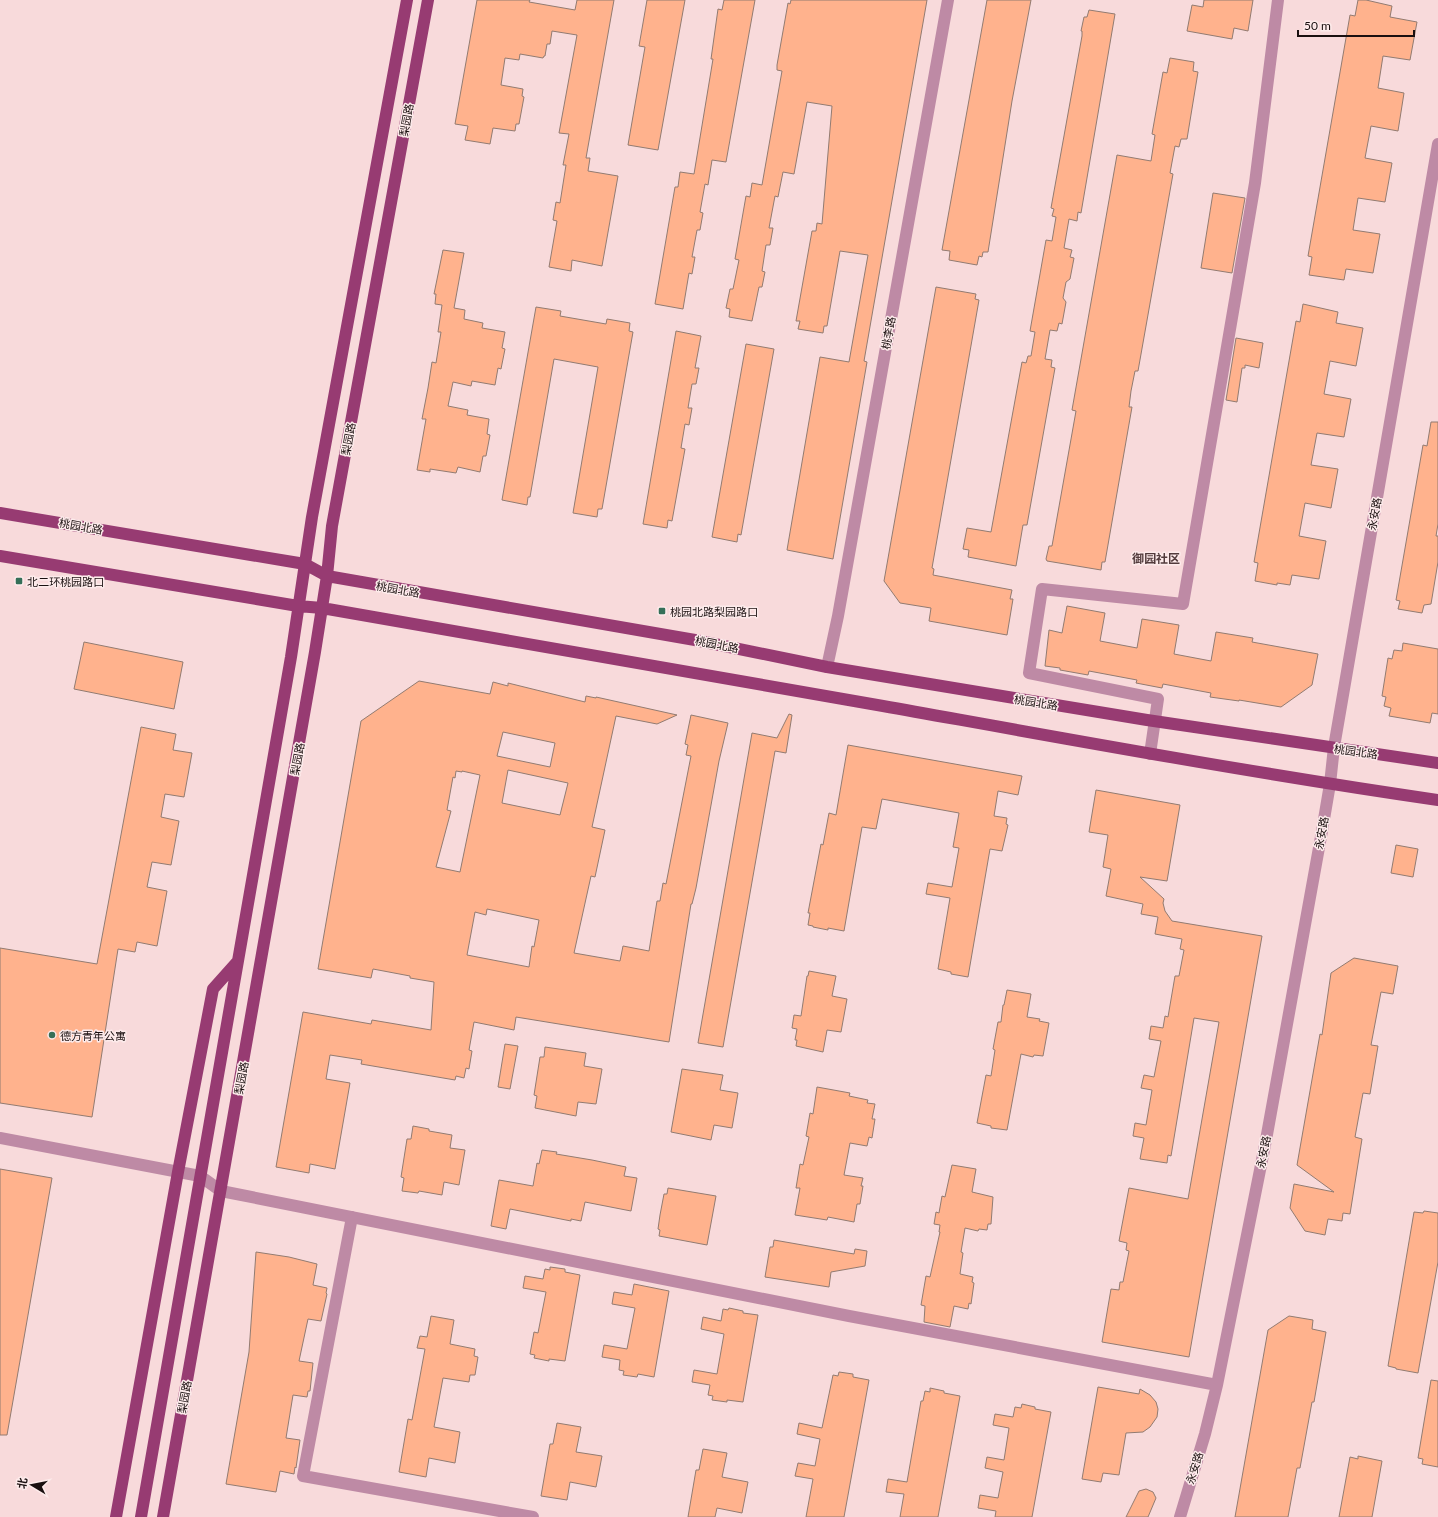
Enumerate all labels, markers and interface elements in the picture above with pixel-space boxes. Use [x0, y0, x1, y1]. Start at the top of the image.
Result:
scale bar [1298, 12, 1414, 38]
text: 50 m [1304, 18, 1331, 33]
street label: 梨园路 [397, 103, 415, 137]
street label: 桃李路 [879, 316, 897, 350]
street label: 梨园路 [339, 422, 357, 456]
street label: 永安路 [1365, 497, 1383, 531]
street label: 桃园北路 [58, 516, 104, 536]
district label: 御园社区 [1132, 551, 1180, 566]
place label: 北二环桃园路口 [27, 575, 104, 588]
marker: 北二环桃园路口 [14, 576, 24, 586]
street label: 桃园北路 [375, 579, 421, 599]
place label: 桃园北路梨园路口 [670, 605, 758, 618]
marker: 桃园北路梨园路口 [657, 606, 667, 616]
street label: 桃园北路 [694, 633, 740, 655]
street label: 桃园北路 [1013, 692, 1059, 712]
street label: 梨园路 [288, 742, 306, 776]
street label: 桃园北路 [1333, 742, 1379, 760]
street label: 永安路 [1312, 816, 1330, 850]
place label: 德方青年公寓 [60, 1029, 126, 1042]
marker: 德方青年公寓 [47, 1030, 57, 1040]
street label: 梨园路 [232, 1061, 250, 1095]
street label: 永安路 [1253, 1135, 1273, 1169]
street label: 梨园路 [175, 1380, 193, 1414]
street label: 永安路 [1183, 1450, 1205, 1486]
north arrow [12, 1465, 52, 1505]
text: 北 [14, 1477, 29, 1490]

